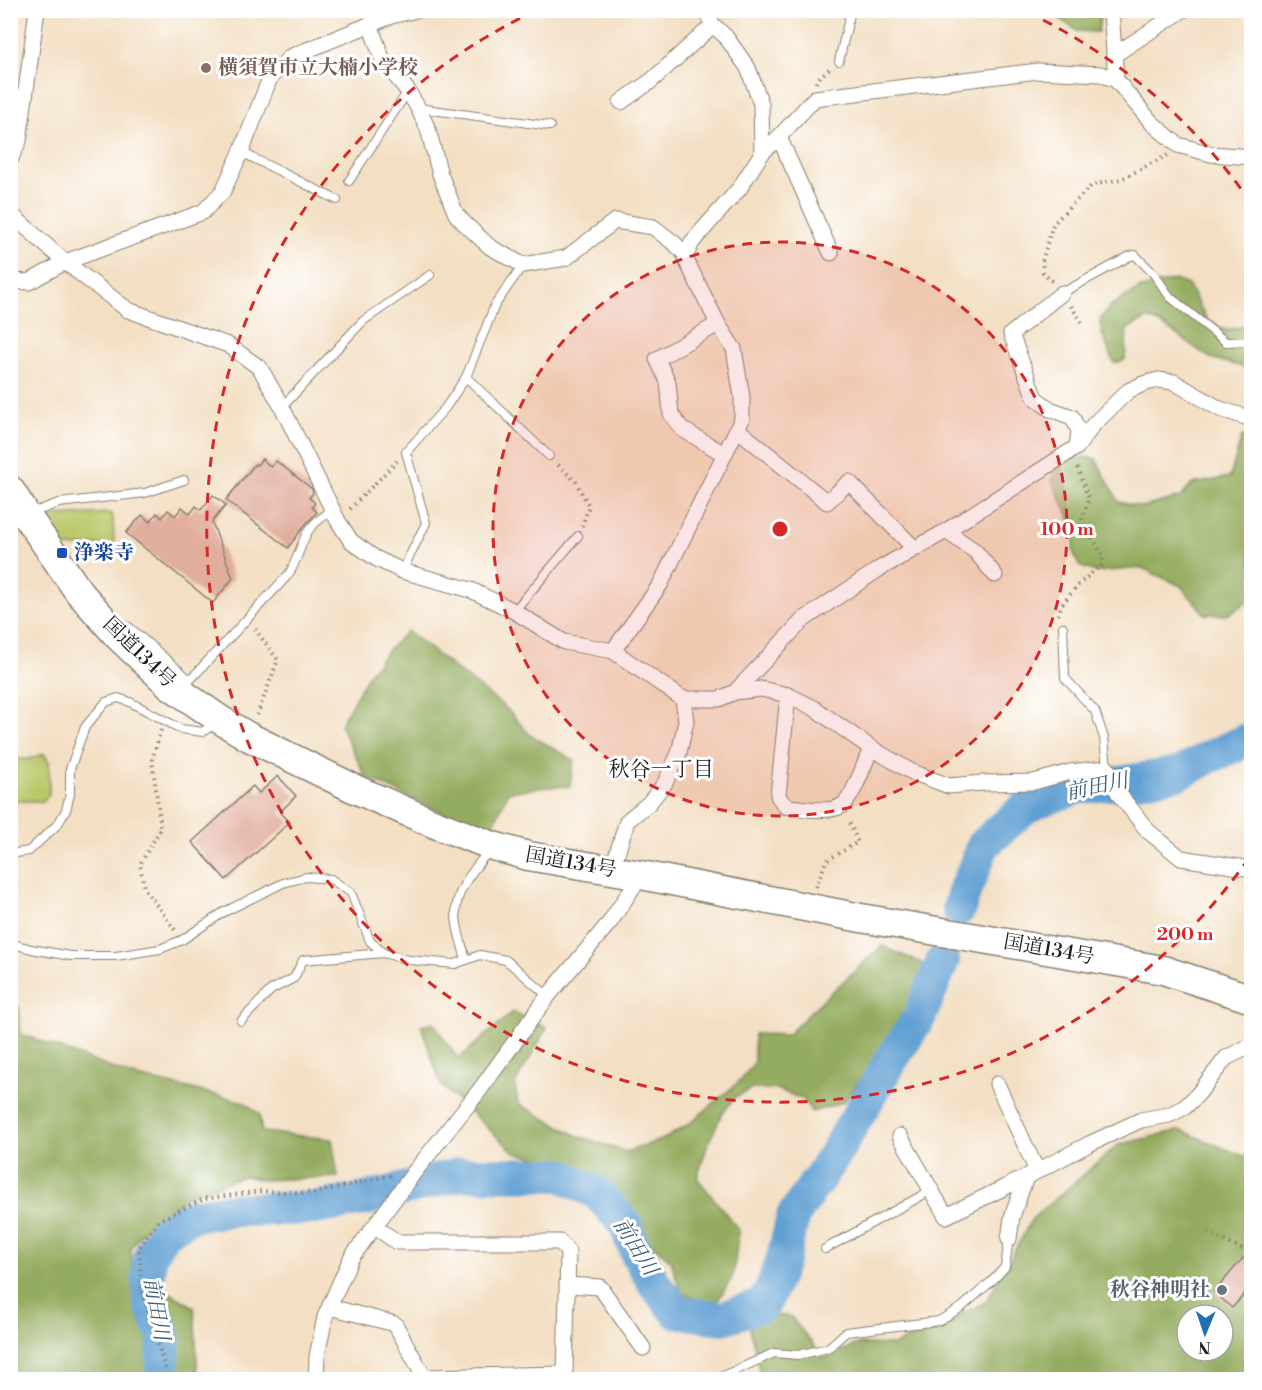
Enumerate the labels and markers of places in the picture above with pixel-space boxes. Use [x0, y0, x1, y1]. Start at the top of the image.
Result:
place label: 横須賀市立大楠小学校 [218, 56, 418, 81]
marker: 横須賀市立大楠小学校 [199, 61, 213, 75]
centre of rings [770, 519, 790, 539]
place label: 浄楽寺 [74, 541, 134, 566]
marker: 浄楽寺 [55, 546, 69, 560]
place label: 秋谷神明社 [1110, 1278, 1210, 1303]
marker: 秋谷神明社 [1215, 1283, 1229, 1297]

